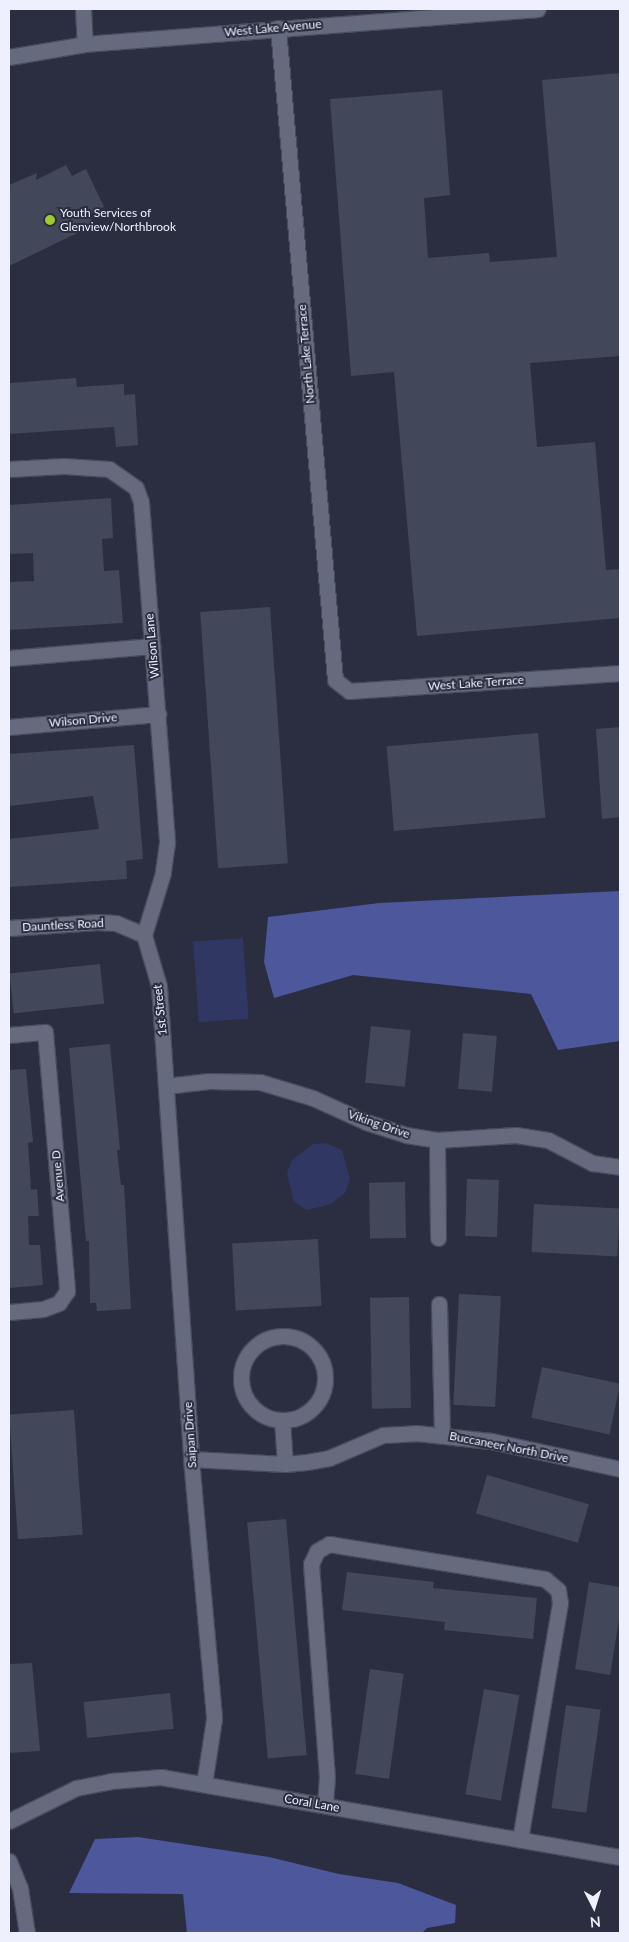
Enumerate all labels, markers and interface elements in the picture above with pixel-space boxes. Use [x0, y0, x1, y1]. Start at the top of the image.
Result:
street label: West Lake Avenue [224, 17, 322, 39]
place label: Youth Services of Glenview/Northbrook [60, 206, 176, 234]
marker: Youth Services of Glenview/Northbrook [44, 214, 56, 226]
street label: North Lake Terrace [294, 304, 318, 404]
street label: Wilson Lane [142, 613, 162, 679]
street label: West Lake Terrace [427, 672, 525, 694]
street label: Wilson Drive [48, 710, 118, 730]
street label: Dauntless Road [22, 916, 104, 934]
street label: 1st Street [150, 984, 170, 1036]
street label: Viking Drive [346, 1107, 412, 1141]
street label: Avenue D [49, 1150, 67, 1202]
street label: Saipan Drive [181, 1401, 199, 1469]
street label: Buccaneer North Drive [448, 1428, 570, 1466]
street label: Coral Lane [283, 1791, 341, 1815]
north arrow [569, 1882, 619, 1932]
text: N [589, 1914, 601, 1931]

